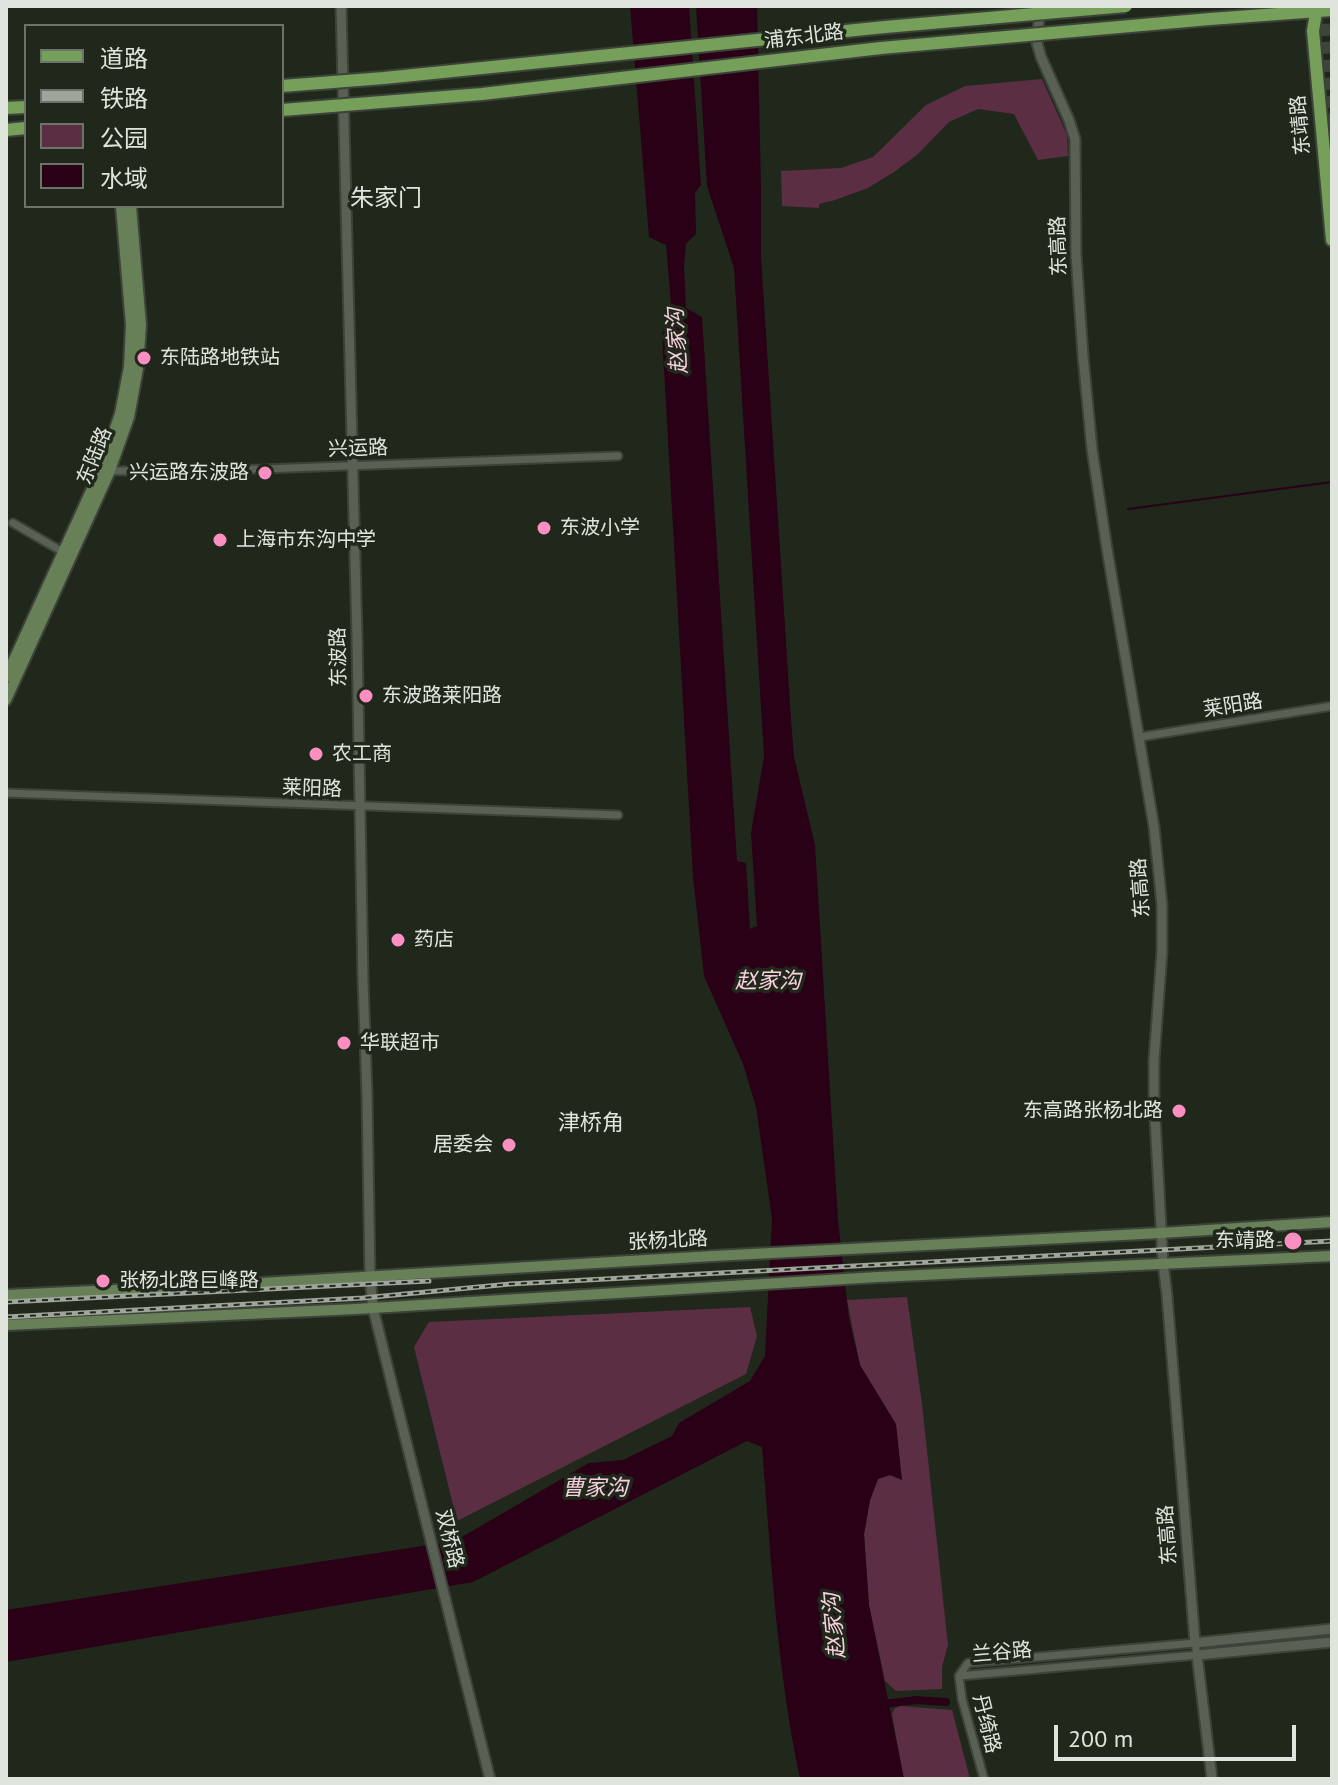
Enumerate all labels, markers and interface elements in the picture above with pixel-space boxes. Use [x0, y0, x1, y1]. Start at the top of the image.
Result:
street label: 浦东北路 [763, 20, 845, 54]
legend [24, 24, 284, 208]
text: 道路 [100, 43, 148, 74]
text: 铁路 [100, 83, 148, 114]
street label: 东靖路 [1286, 94, 1316, 156]
text: 公园 [100, 123, 148, 154]
text: 水域 [100, 163, 148, 194]
district label: 朱家门 [350, 185, 422, 213]
street label: 东高路 [1046, 216, 1072, 276]
water label: 赵家沟 [663, 307, 693, 375]
place label: 东陆路地铁站 [160, 346, 280, 370]
marker: 东陆路地铁站 [135, 349, 153, 367]
street label: 东陆路 [73, 424, 117, 488]
street label: 兴运路 [328, 436, 388, 462]
place label: 兴运路东波路 [129, 461, 249, 485]
marker: 兴运路东波路 [256, 464, 274, 482]
place label: 东波小学 [560, 516, 640, 540]
marker: 东波小学 [535, 519, 553, 537]
place label: 上海市东沟中学 [236, 528, 376, 552]
marker: 上海市东沟中学 [211, 531, 229, 549]
street label: 东波路 [326, 627, 352, 687]
place label: 东波路莱阳路 [382, 684, 502, 708]
marker: 东波路莱阳路 [357, 687, 375, 705]
street label: 莱阳路 [1201, 689, 1265, 723]
place label: 农工商 [332, 742, 392, 766]
marker: 农工商 [307, 745, 325, 763]
street label: 莱阳路 [282, 776, 342, 802]
street label: 东高路 [1127, 857, 1155, 919]
place label: 药店 [414, 928, 454, 952]
marker: 药店 [389, 931, 407, 949]
water label: 赵家沟 [735, 969, 801, 995]
place label: 华联超市 [360, 1031, 440, 1055]
marker: 华联超市 [335, 1034, 353, 1052]
place label: 东高路张杨北路 [1023, 1099, 1163, 1123]
marker: 东高路张杨北路 [1170, 1102, 1188, 1120]
district label: 津桥角 [558, 1111, 624, 1137]
place label: 居委会 [433, 1133, 493, 1157]
marker: 居委会 [500, 1136, 518, 1154]
street label: 张杨北路 [627, 1227, 709, 1255]
place label: 东靖路 [1215, 1229, 1275, 1253]
marker: 东靖路 [1282, 1230, 1304, 1252]
place label: 张杨北路巨峰路 [119, 1269, 259, 1293]
marker: 张杨北路巨峰路 [94, 1272, 112, 1290]
water label: 曹家沟 [562, 1476, 628, 1502]
street label: 东高路 [1154, 1504, 1182, 1566]
street label: 双桥路 [430, 1507, 468, 1571]
water label: 赵家沟 [819, 1592, 851, 1660]
street label: 兰谷路 [971, 1638, 1033, 1668]
street label: 丹绮路 [967, 1692, 1005, 1756]
scale bar [1058, 1709, 1300, 1759]
text: 200 m [1068, 1723, 1133, 1754]

